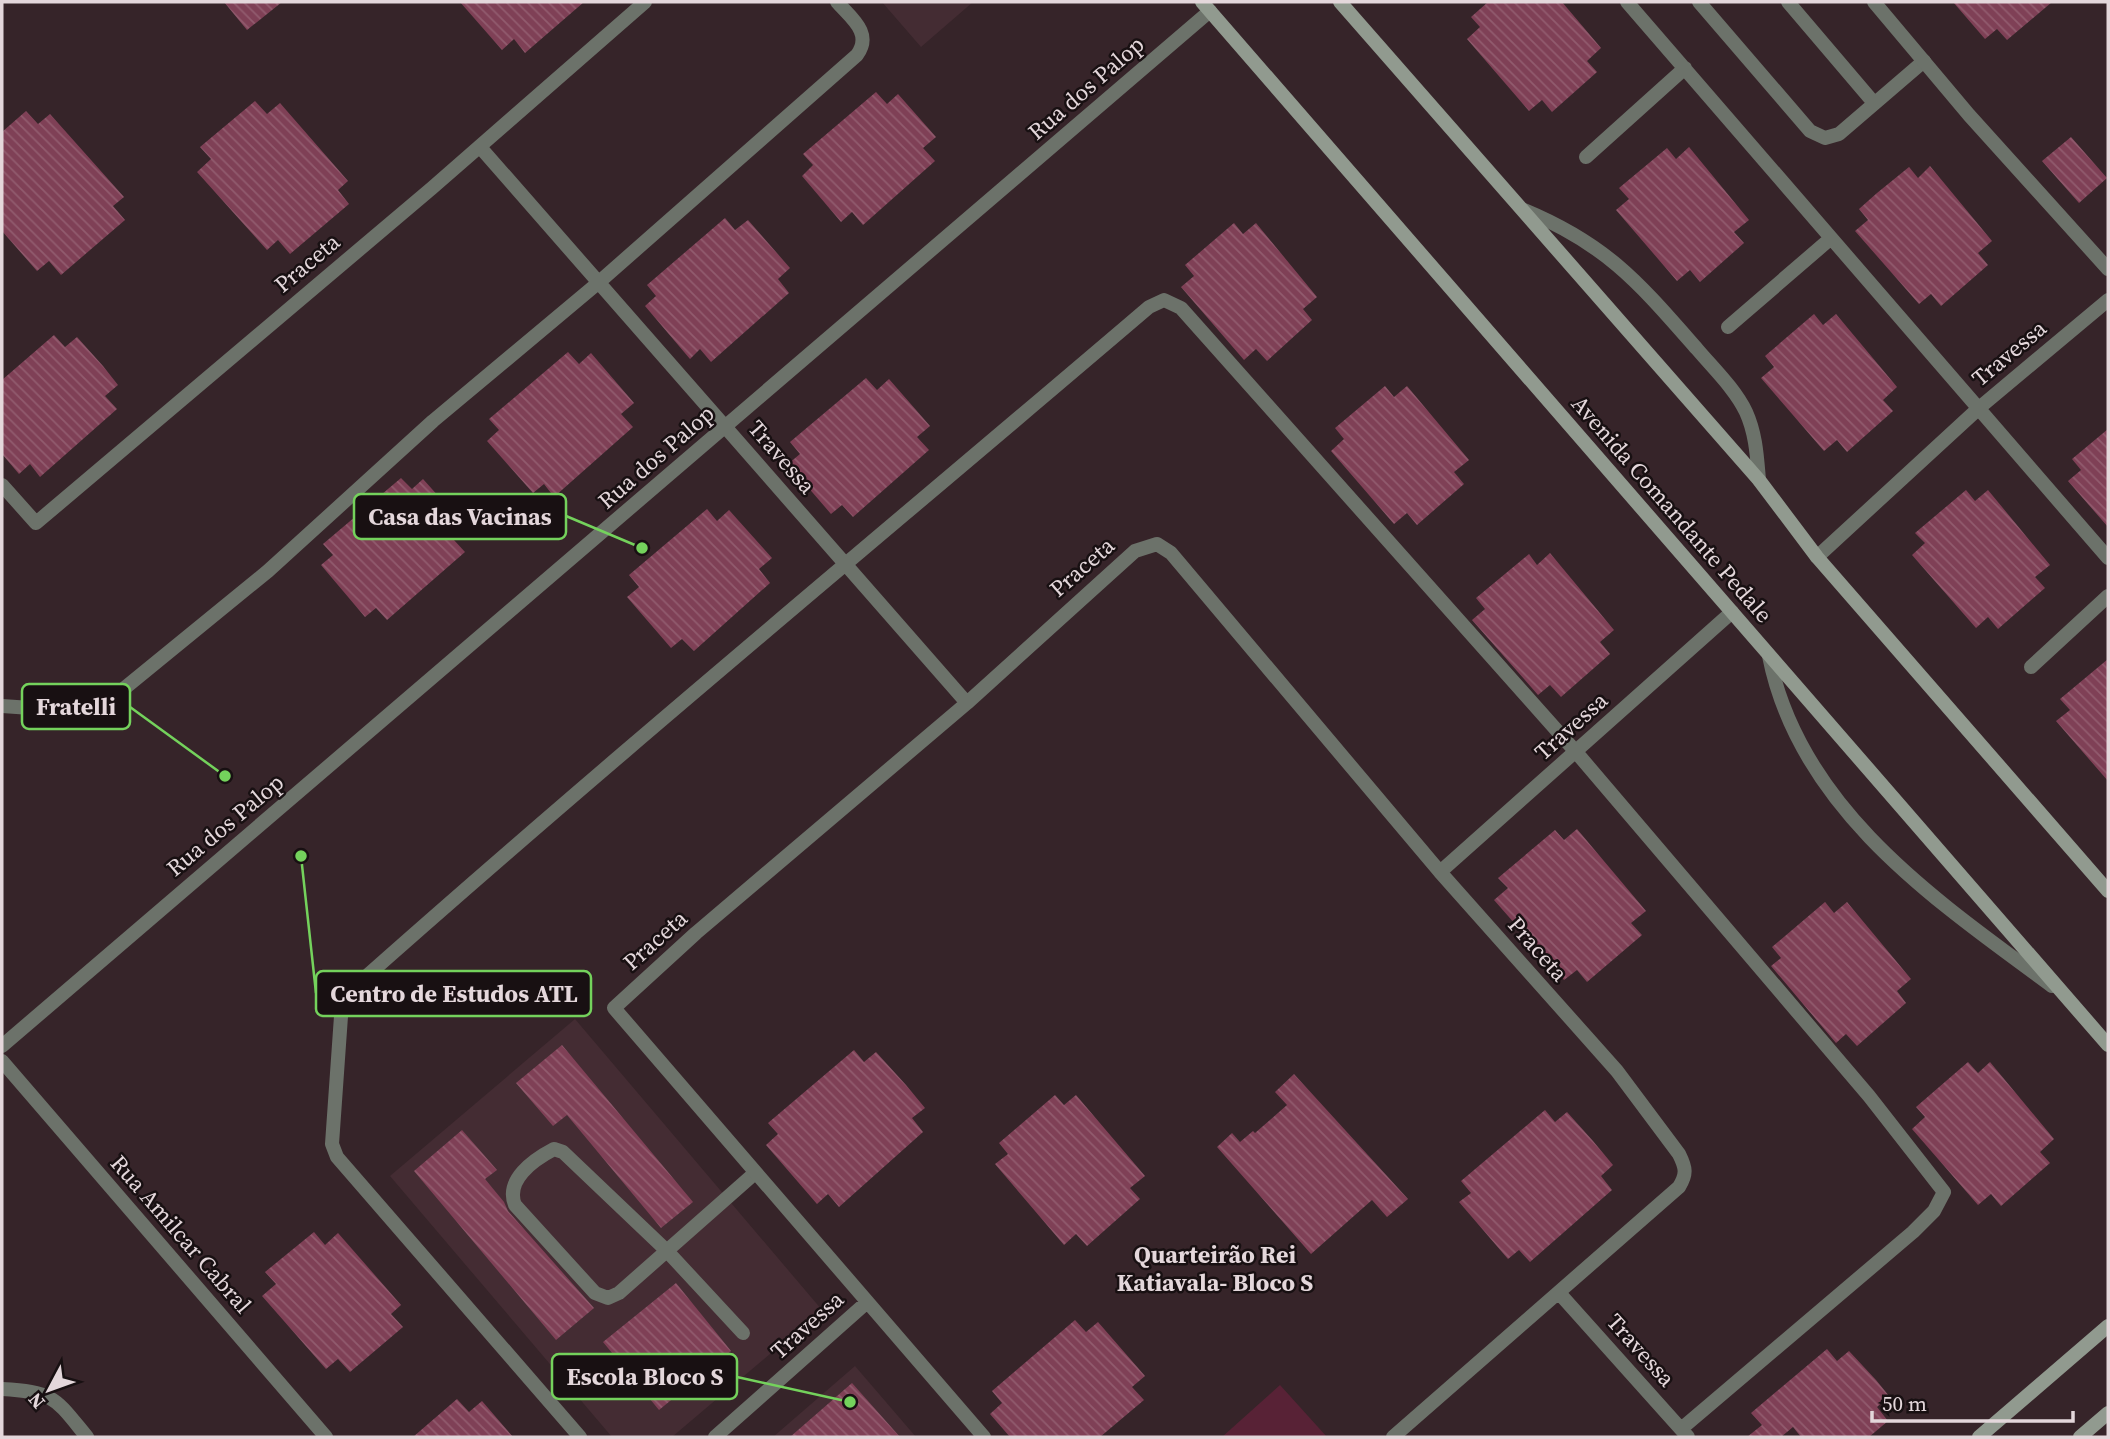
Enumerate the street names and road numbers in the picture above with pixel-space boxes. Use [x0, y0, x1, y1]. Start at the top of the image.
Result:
street label: Rua dos Palop [1021, 29, 1151, 147]
street label: Praceta [267, 226, 347, 300]
street label: Travessa [1965, 312, 2053, 394]
street label: Avenida Comandante Pedale [1564, 388, 1780, 630]
street label: Rua dos Palop [591, 398, 721, 516]
street label: Travessa [741, 413, 823, 501]
street label: Praceta [1043, 530, 1122, 604]
street label: Travessa [1527, 684, 1615, 767]
street label: Rua dos Palop [160, 766, 290, 884]
street label: Praceta [616, 902, 694, 978]
street label: Praceta [1501, 910, 1575, 989]
street label: Rua Amilcar Cabral [103, 1148, 259, 1320]
street label: Travessa [763, 1283, 851, 1366]
street label: Travessa [1600, 1306, 1683, 1394]

